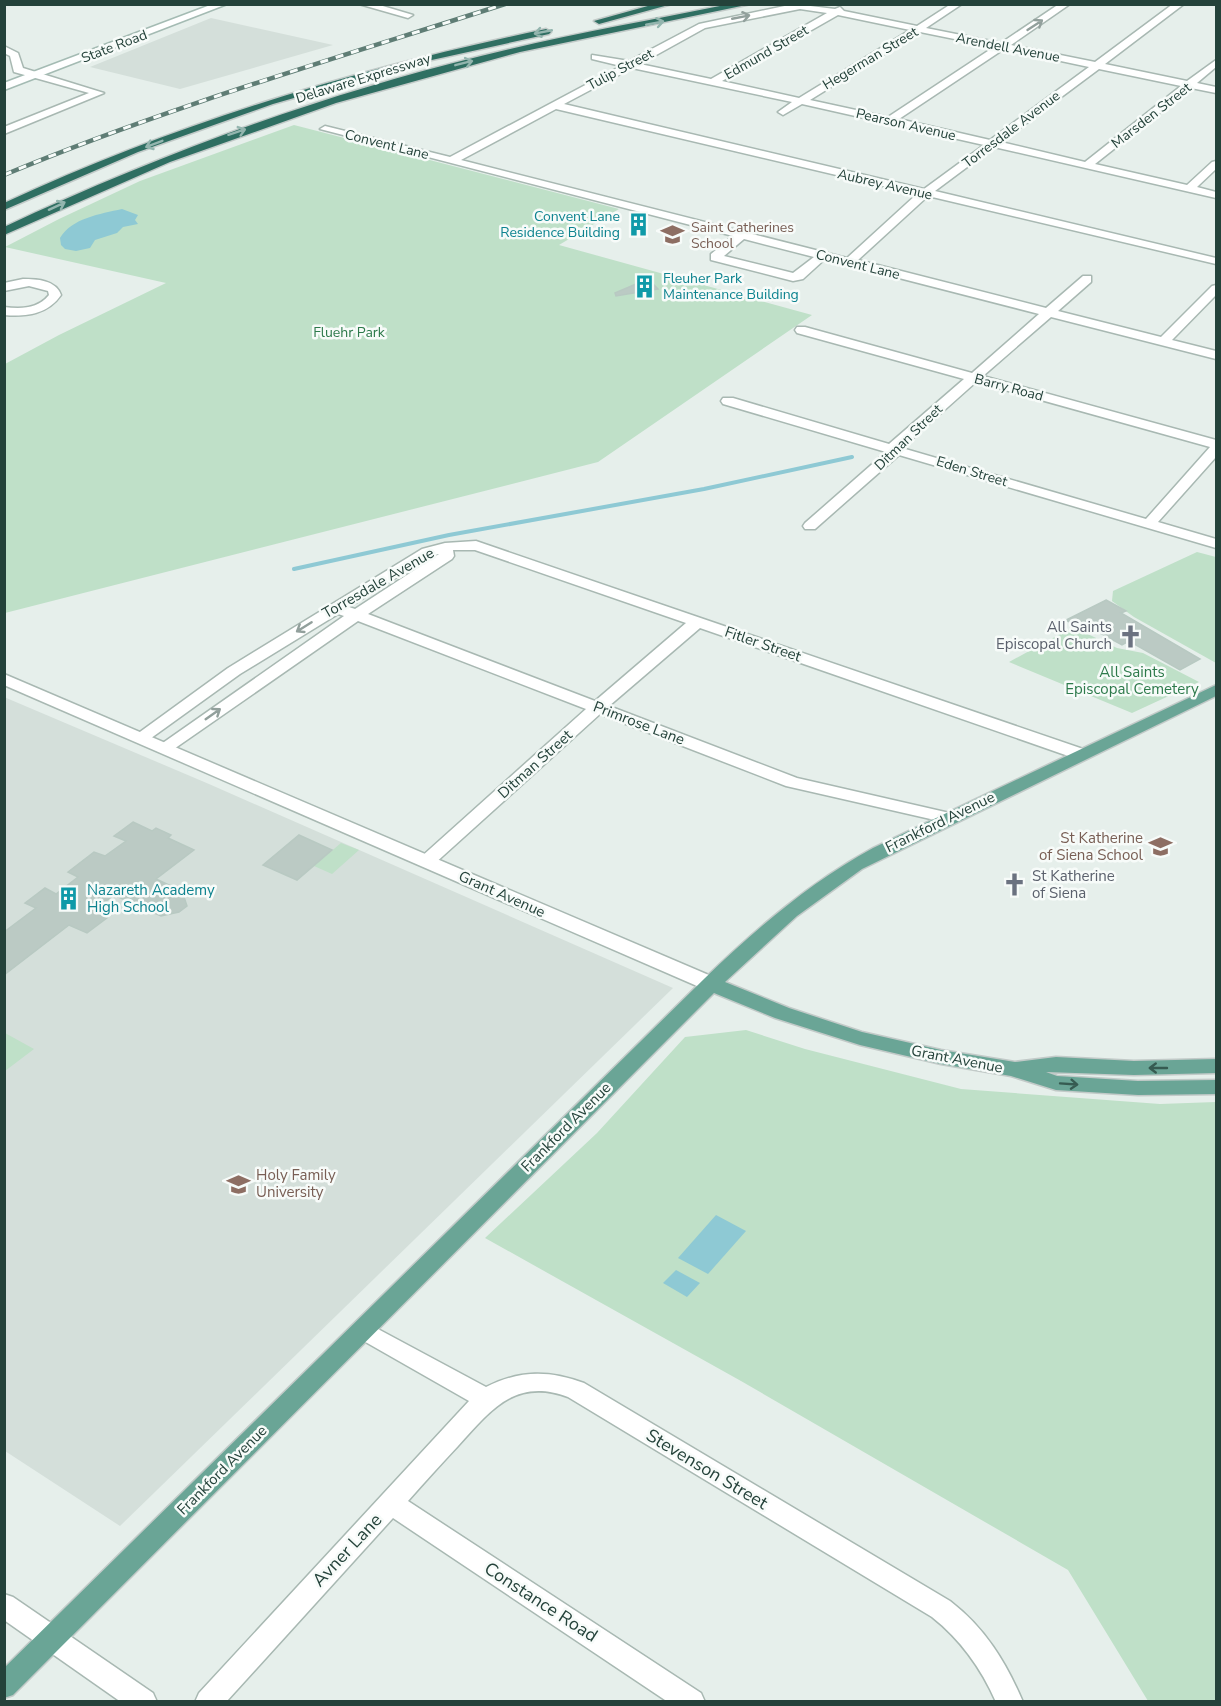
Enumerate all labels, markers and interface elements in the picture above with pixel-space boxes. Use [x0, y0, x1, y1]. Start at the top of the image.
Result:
one-way arrow [731, 11, 751, 22]
one-way arrow [644, 17, 664, 28]
one-way arrow [1026, 19, 1043, 31]
street label: Edmund Street [721, 21, 812, 84]
street label: Hegerman Street [819, 22, 921, 94]
street label: State Road [78, 25, 150, 68]
one-way arrow [534, 27, 553, 38]
street label: Arendell Avenue [954, 28, 1062, 67]
street label: Tulip Street [584, 44, 657, 95]
street label: Delaware Expressway [293, 49, 434, 108]
one-way arrow [454, 57, 473, 69]
street label: Marsden Street [1107, 78, 1195, 153]
street label: Torresdale Avenue [959, 86, 1064, 172]
street label: Pearson Avenue [854, 104, 958, 145]
street label: Convent Lane [343, 125, 431, 164]
one-way arrow [227, 126, 246, 137]
one-way arrow [146, 139, 164, 150]
street label: Aubrey Avenue [836, 164, 934, 205]
one-way arrow [47, 200, 65, 211]
place label: Convent Lane Residence Building [500, 207, 620, 242]
building icon: Convent Lane Residence Building [625, 211, 651, 237]
place label: Saint Catherines School [691, 218, 794, 253]
school or university icon: Saint Catherines School [660, 222, 686, 248]
street label: Convent Lane [814, 245, 902, 284]
place label: Fleuher Park Maintenance Building [663, 269, 799, 304]
building icon: Fleuher Park Maintenance Building [632, 273, 658, 299]
park label: Fluehr Park [313, 323, 386, 342]
street label: Barry Road [972, 369, 1045, 406]
street label: Ditman Street [870, 400, 947, 475]
street label: Eden Street [934, 452, 1010, 491]
street label: Torresdale Avenue [318, 543, 438, 623]
place label: All Saints Episcopal Church [996, 617, 1112, 654]
one-way arrow [295, 621, 312, 634]
street label: Fitler Street [722, 622, 805, 667]
church icon: All Saints Episcopal Church [1117, 623, 1143, 649]
park label: All Saints Episcopal Cemetery [1065, 662, 1199, 699]
street label: Primrose Lane [590, 696, 688, 750]
one-way arrow [204, 708, 220, 720]
street label: Ditman Street [493, 725, 577, 803]
street label: Frankford Avenue [882, 787, 998, 857]
place label: St Katherine of Siena School [1039, 828, 1144, 865]
school or university icon: St Katherine of Siena School [1148, 834, 1174, 860]
street label: Grant Avenue [456, 866, 548, 922]
place label: St Katherine of Siena [1032, 866, 1115, 903]
church icon: St Katherine of Siena [1001, 872, 1027, 898]
place label: Nazareth Academy High School [87, 880, 215, 917]
building icon: Nazareth Academy High School [56, 886, 82, 912]
street label: Grant Avenue [910, 1040, 1004, 1078]
one-way arrow [1149, 1062, 1169, 1074]
street label: Frankford Avenue [517, 1078, 615, 1176]
one-way arrow [1058, 1079, 1078, 1090]
place label: Holy Family University [256, 1165, 336, 1202]
school or university icon: Holy Family University [225, 1171, 251, 1197]
street label: Frankford Avenue [173, 1421, 271, 1519]
street label: Stevenson Street [642, 1423, 773, 1515]
street label: Avner Lane [307, 1508, 387, 1592]
street label: Constance Road [480, 1556, 602, 1648]

